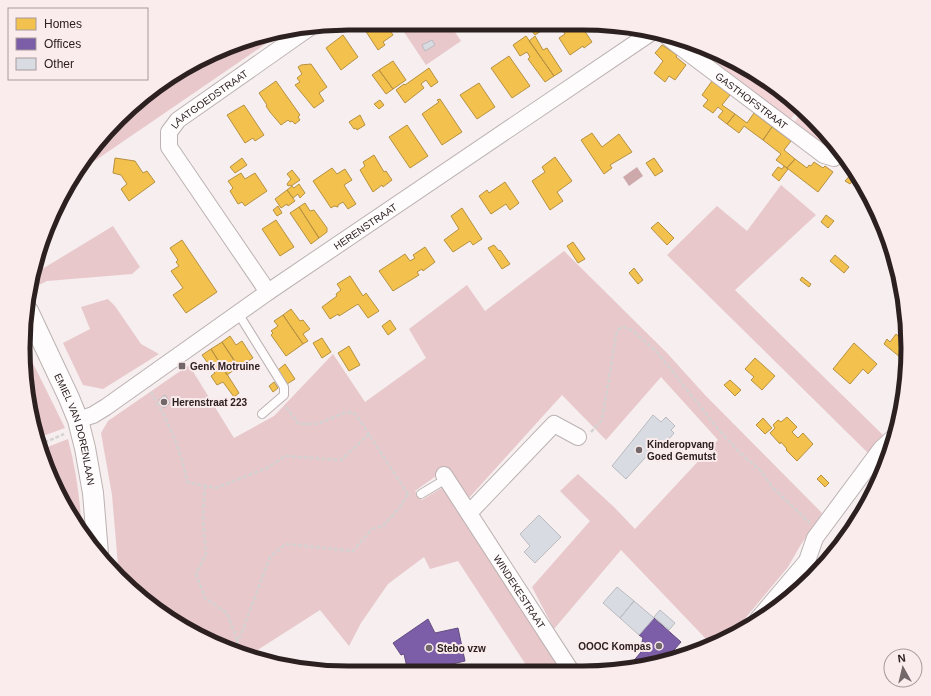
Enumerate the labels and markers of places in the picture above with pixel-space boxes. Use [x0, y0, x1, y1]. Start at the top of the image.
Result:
marker: Genk Motruine [177, 361, 187, 371]
place label: Genk Motruine [190, 361, 260, 372]
marker: Herenstraat 223 [159, 397, 169, 407]
place label: Herenstraat 223 [172, 397, 247, 408]
place label: Kinderopvang Goed Gemutst [647, 439, 717, 462]
marker: Kinderopvang Goed Gemutst [634, 445, 644, 455]
place label: OOOC Kompas [578, 641, 651, 652]
marker: OOOC Kompas [654, 641, 664, 651]
marker: Stebo vzw [424, 643, 434, 653]
place label: Stebo vzw [437, 643, 486, 654]

